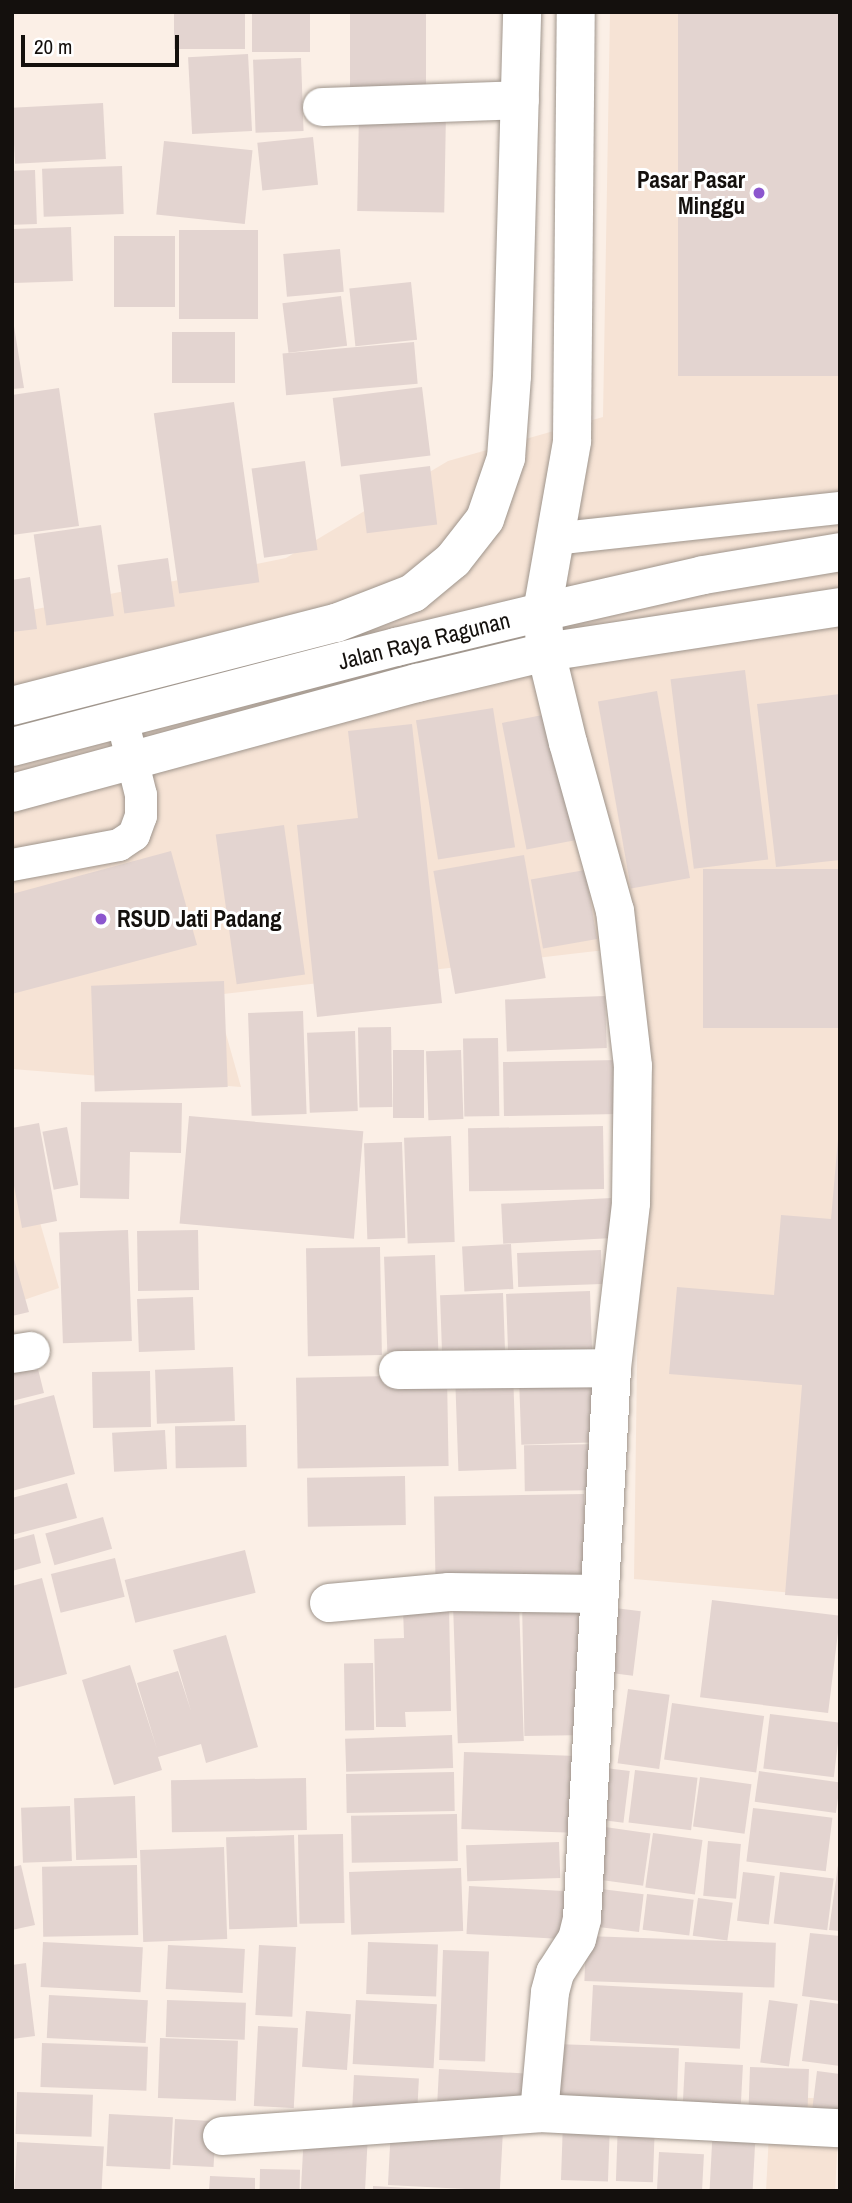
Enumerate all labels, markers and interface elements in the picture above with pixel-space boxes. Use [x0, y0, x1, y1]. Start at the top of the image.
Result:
scale bar [24, 21, 182, 65]
text: 20 m [34, 32, 72, 61]
place label: Pasar Pasar Minggu [637, 166, 745, 220]
marker: Pasar Pasar Minggu [751, 185, 767, 201]
street label: Jalan Raya Ragunan [335, 606, 513, 676]
place label: RSUD Jati Padang [117, 905, 282, 933]
marker: RSUD Jati Padang [91, 909, 111, 929]

